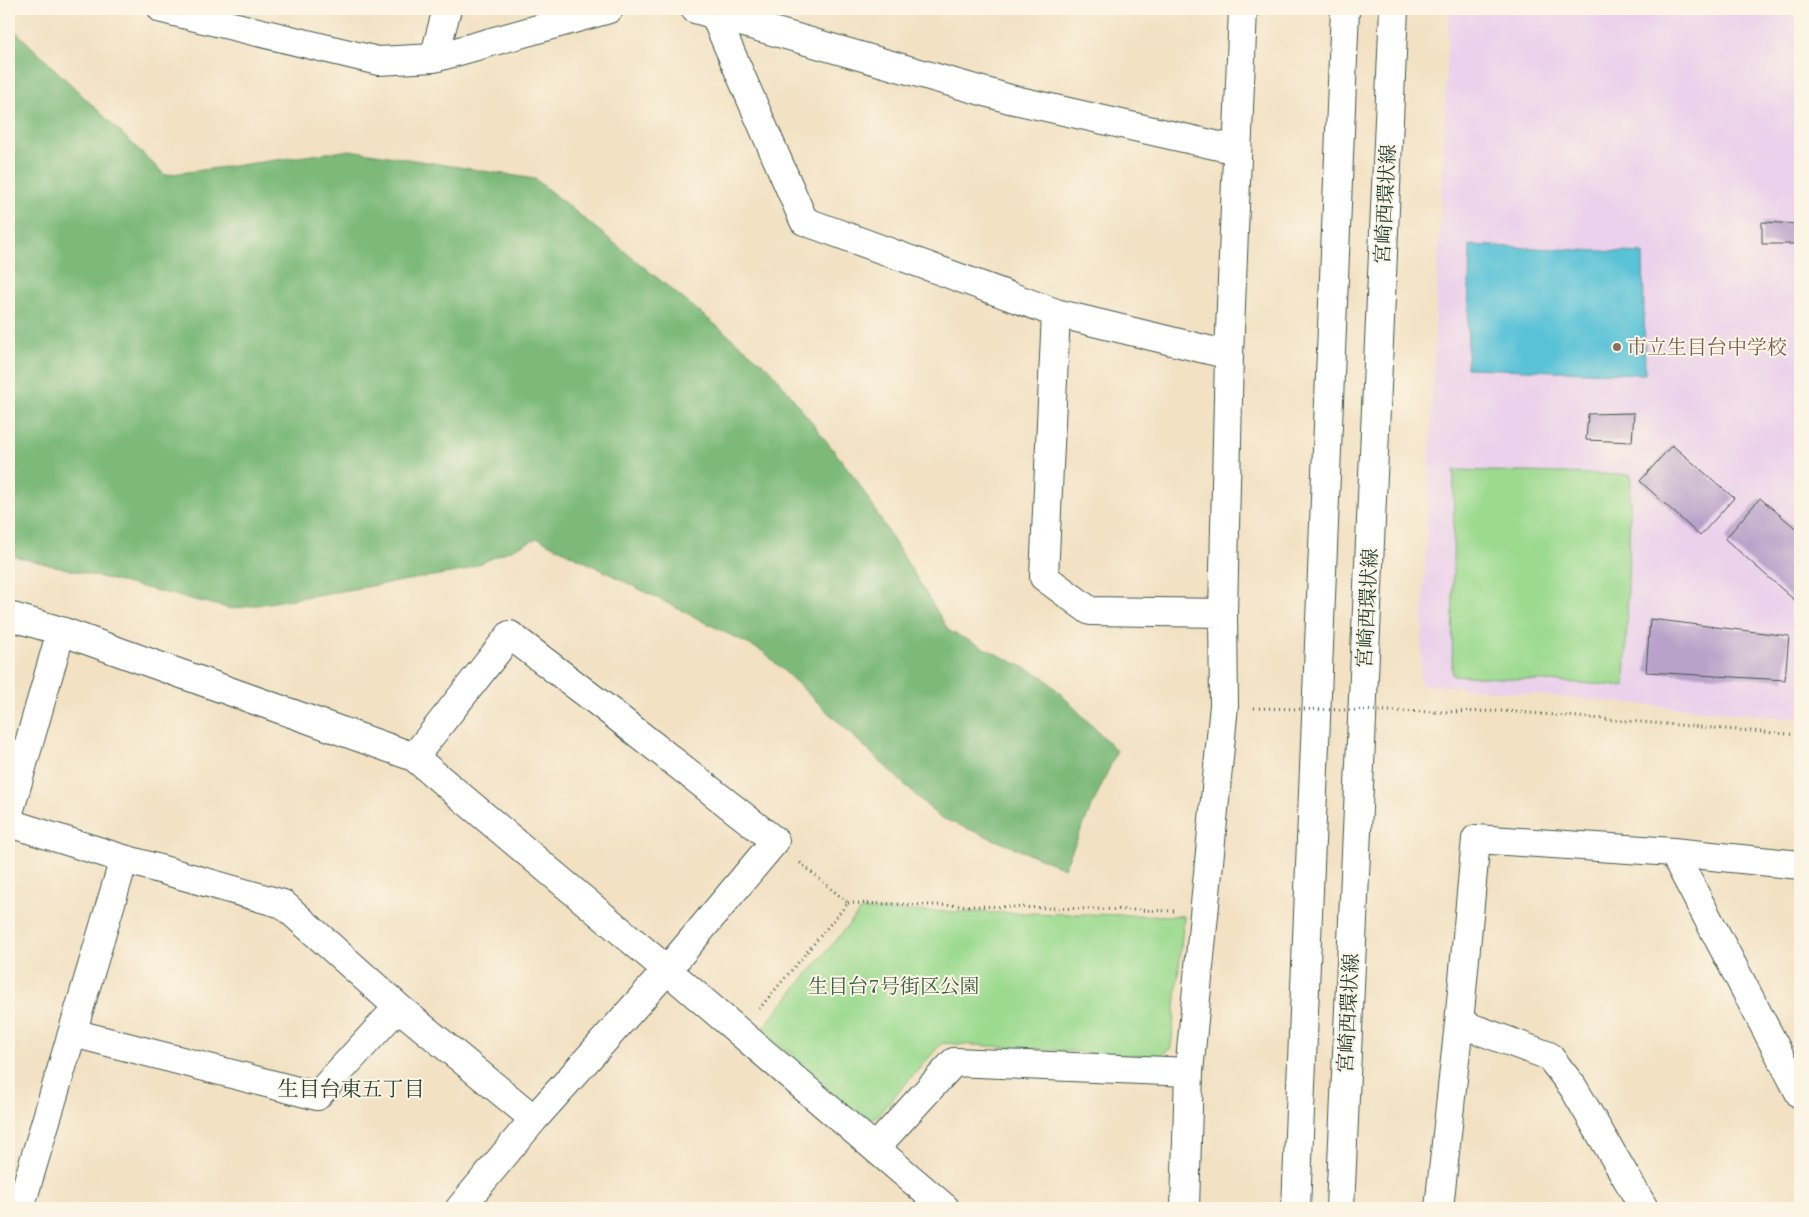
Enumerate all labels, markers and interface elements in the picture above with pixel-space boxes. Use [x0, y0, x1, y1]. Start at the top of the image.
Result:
street label: 宮崎西環状線 [1372, 144, 1400, 265]
place label: 市立生目台中学校 [1627, 336, 1787, 359]
marker: 市立生目台中学校 [1611, 341, 1623, 353]
street label: 宮崎西環状線 [1354, 548, 1382, 669]
street label: 宮崎西環状線 [1335, 953, 1363, 1074]
park label: 生目台7号街区公園 [808, 975, 980, 998]
district label: 生目台東五丁目 [278, 1078, 425, 1101]

